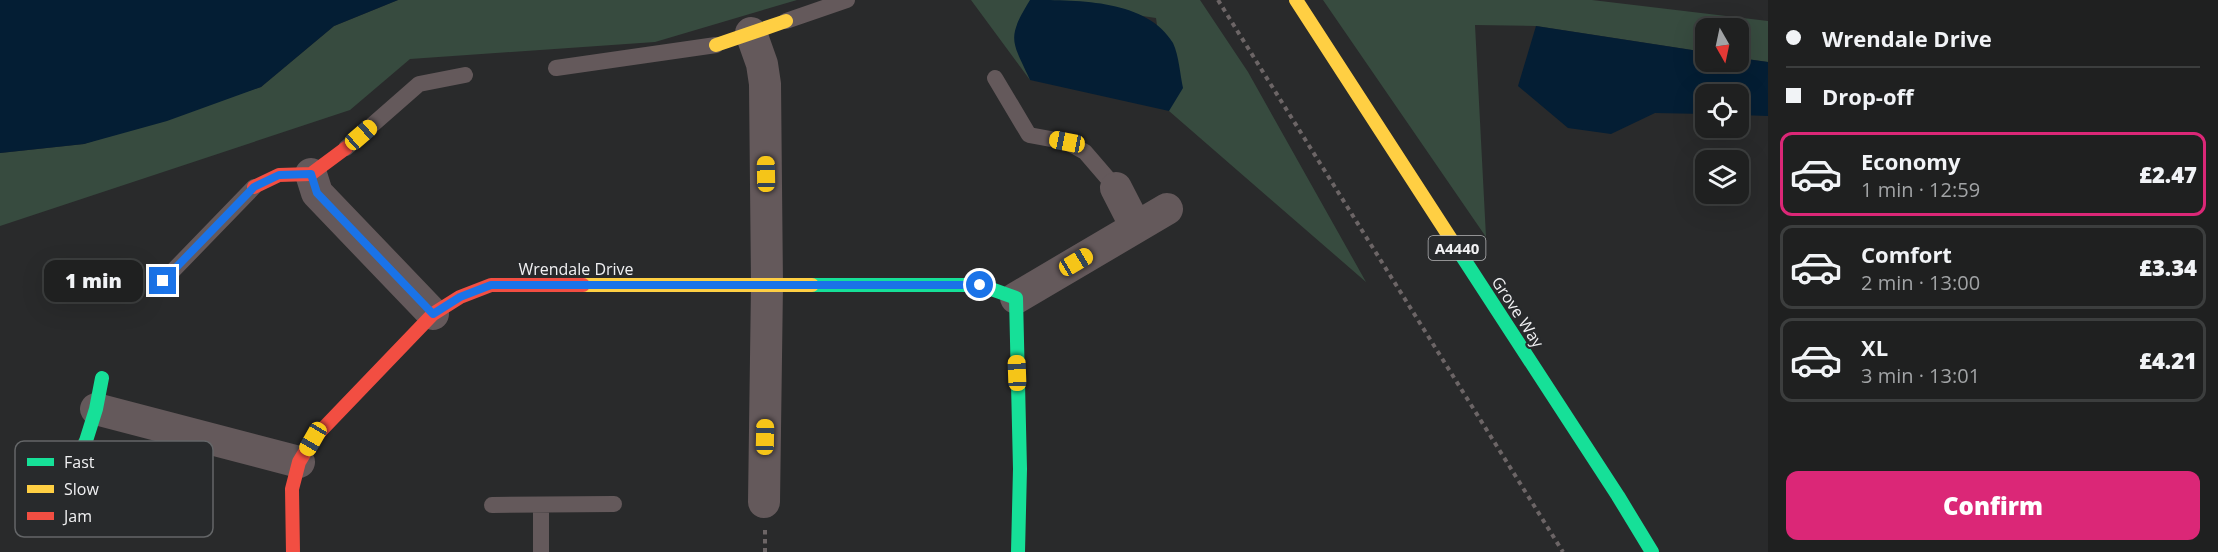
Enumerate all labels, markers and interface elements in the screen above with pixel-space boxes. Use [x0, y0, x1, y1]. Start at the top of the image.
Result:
north arrow [1695, 18, 1749, 72]
map controls [1695, 18, 1749, 204]
text: Wrendale Drive [1822, 23, 1992, 53]
text: Drop-off [1822, 81, 1914, 111]
button: locate [1695, 84, 1749, 138]
car [342, 116, 380, 154]
car [1048, 130, 1086, 154]
text: Economy [1861, 146, 1960, 176]
icon: car [1789, 147, 1843, 201]
button: layers [1695, 150, 1749, 204]
car [757, 156, 775, 192]
text: £2.47 [2139, 159, 2197, 189]
text: 1 min · 12:59 [1861, 176, 1980, 203]
road number: A4440 [1428, 236, 1486, 260]
text: Comfort [1861, 239, 1952, 269]
icon: car [1789, 240, 1843, 294]
car [1056, 245, 1096, 279]
text: £3.34 [2139, 252, 2197, 282]
street label: Wrendale Drive [518, 258, 634, 280]
callout: 1 min [43, 260, 142, 302]
text: 1 min [65, 267, 122, 294]
route end [149, 267, 176, 294]
text: 2 min · 13:00 [1861, 269, 1980, 296]
route start [966, 271, 993, 298]
street label: Grove Way [1487, 272, 1550, 353]
text: XL [1861, 332, 1888, 362]
icon: car [1789, 333, 1843, 387]
text: £4.21 [2139, 345, 2197, 375]
car [1007, 355, 1027, 391]
text: 3 min · 13:01 [1861, 362, 1980, 389]
car [296, 419, 330, 459]
car [756, 419, 774, 455]
legend [15, 441, 213, 537]
text: Fast [64, 451, 95, 473]
button: Confirm [1786, 471, 2200, 540]
text: Slow [64, 478, 99, 500]
text: Jam [62, 505, 92, 527]

